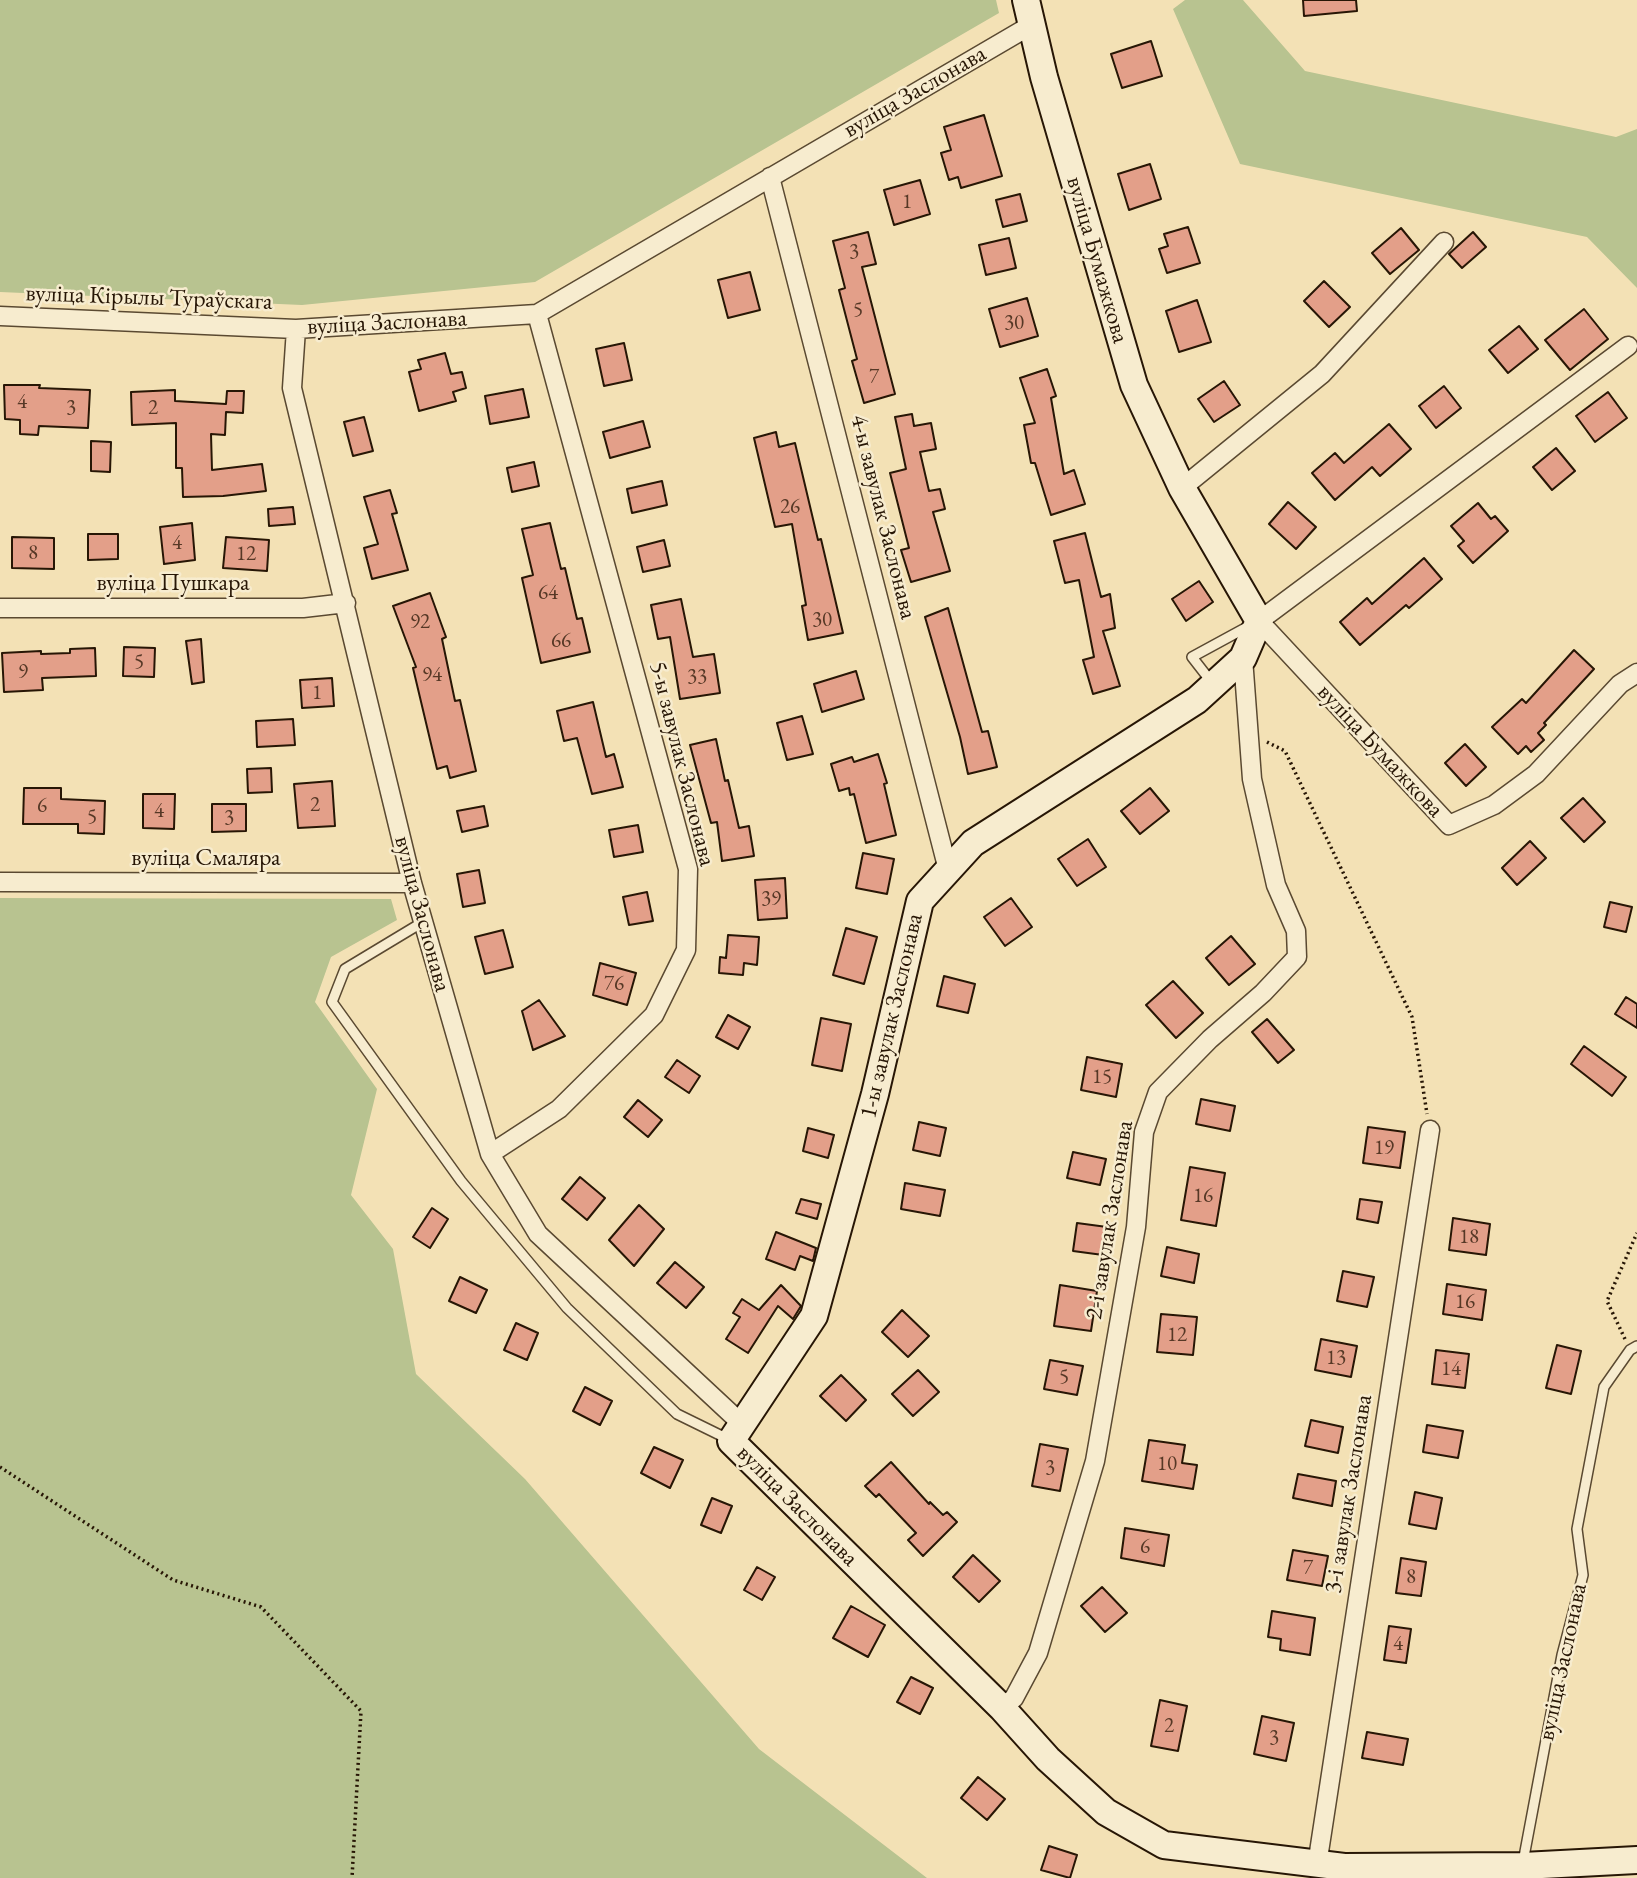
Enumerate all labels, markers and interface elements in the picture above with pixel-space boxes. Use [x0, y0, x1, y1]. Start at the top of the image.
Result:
street label: вуліца Заслонава [838, 40, 992, 144]
street label: вуліца Бумажкова [1059, 173, 1135, 347]
house number: 1 [902, 189, 912, 215]
house number: 3 [849, 239, 859, 265]
street label: вуліца Кірылы Тураўскага [25, 279, 273, 317]
house number: 5 [853, 297, 863, 323]
street label: вуліца Заслонава [306, 304, 468, 342]
house number: 30 [1004, 310, 1024, 336]
house number: 7 [869, 364, 879, 390]
house number: 4 [17, 389, 27, 415]
house number: 3 [66, 395, 76, 421]
house number: 2 [148, 395, 158, 421]
street label: 4-ы завулак Заслонава [844, 412, 922, 622]
house number: 26 [780, 494, 800, 520]
house number: 4 [172, 530, 182, 556]
house number: 8 [28, 540, 38, 566]
house number: 12 [236, 541, 256, 567]
street label: вуліца Пушкара [96, 569, 250, 597]
house number: 64 [538, 580, 558, 606]
house number: 30 [812, 607, 832, 633]
house number: 92 [410, 609, 430, 635]
house number: 66 [551, 628, 571, 654]
house number: 5 [134, 649, 144, 675]
house number: 9 [18, 659, 28, 685]
street label: 5-ы завулак Заслонава [643, 659, 721, 869]
house number: 94 [422, 662, 442, 688]
house number: 33 [687, 664, 707, 690]
street label: вуліца Бумажкова [1311, 678, 1449, 824]
house number: 1 [312, 680, 322, 706]
house number: 2 [310, 792, 320, 818]
house number: 6 [37, 793, 47, 819]
house number: 4 [154, 798, 164, 824]
house number: 5 [87, 804, 97, 830]
house number: 3 [224, 805, 234, 831]
street label: вуліца Заслонава [387, 833, 457, 995]
street label: вуліца Смаляра [131, 844, 281, 872]
house number: 39 [761, 886, 781, 912]
street label: 1-ы завулак Заслонава [854, 911, 930, 1121]
house number: 76 [604, 971, 624, 997]
house number: 15 [1092, 1064, 1112, 1090]
street label: 2-і завулак Заслонава [1080, 1119, 1140, 1321]
house number: 19 [1374, 1135, 1394, 1161]
house number: 16 [1193, 1183, 1213, 1209]
house number: 18 [1459, 1224, 1479, 1250]
house number: 16 [1455, 1289, 1475, 1315]
house number: 12 [1167, 1322, 1187, 1348]
house number: 13 [1326, 1345, 1346, 1371]
house number: 14 [1441, 1356, 1461, 1382]
house number: 5 [1059, 1364, 1069, 1390]
street label: 3-і завулак Заслонава [1319, 1393, 1379, 1595]
street label: вуліца Заслонава [730, 1439, 864, 1573]
house number: 10 [1157, 1451, 1177, 1477]
house number: 3 [1045, 1455, 1055, 1481]
house number: 6 [1140, 1534, 1150, 1560]
house number: 7 [1303, 1555, 1313, 1581]
house number: 8 [1406, 1564, 1416, 1590]
street label: вуліца Заслонава [1532, 1581, 1594, 1743]
house number: 4 [1393, 1631, 1403, 1657]
house number: 2 [1164, 1713, 1174, 1739]
house number: 3 [1269, 1725, 1279, 1751]

